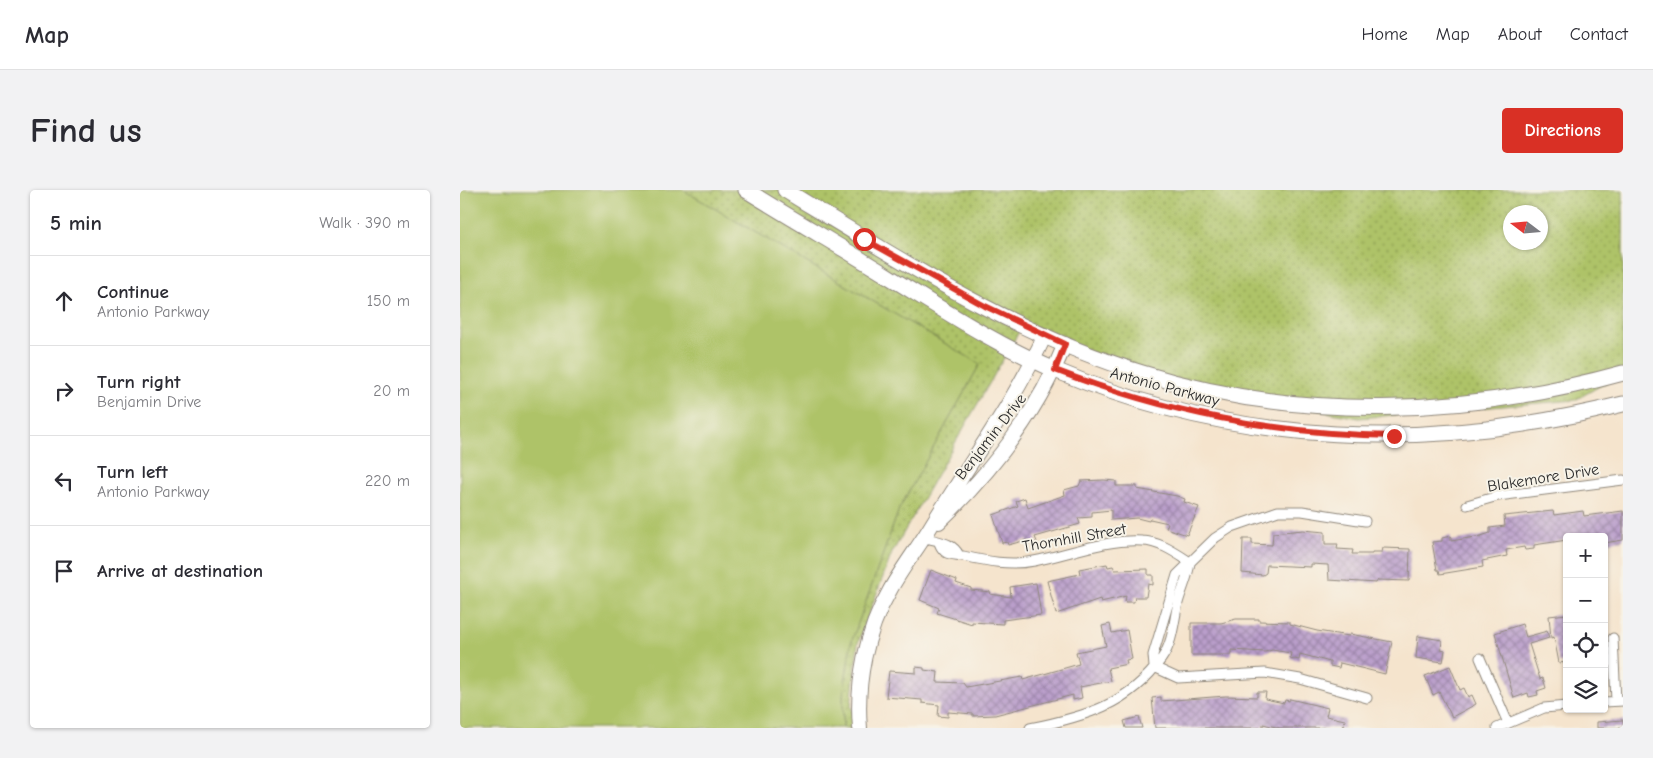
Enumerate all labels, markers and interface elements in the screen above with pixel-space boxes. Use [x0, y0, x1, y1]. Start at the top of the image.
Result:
text: Map [25, 21, 69, 49]
text: Home [1361, 24, 1408, 45]
text: Map [1436, 24, 1470, 45]
text: About [1498, 24, 1542, 45]
text: Contact [1570, 24, 1628, 45]
button: Directions [1502, 108, 1623, 153]
text: Find us [30, 110, 142, 151]
north arrow [1503, 205, 1548, 250]
text: 5 min [50, 211, 102, 235]
text: Walk · 390 m [319, 214, 410, 232]
route start [853, 228, 876, 251]
text: Continue [97, 281, 169, 303]
icon: ahead [50, 287, 78, 315]
text: 150 m [367, 292, 410, 310]
text: Antonio Parkway [97, 303, 209, 321]
street label: Antonio Parkway [1108, 364, 1222, 410]
text: Turn right [97, 371, 181, 393]
icon: right [50, 377, 78, 405]
text: 20 m [373, 382, 410, 400]
street label: Benjamin Drive [952, 390, 1030, 483]
text: Benjamin Drive [97, 393, 201, 411]
route end [1383, 425, 1406, 448]
street label: Blakemore Drive [1486, 460, 1600, 496]
text: Turn left [97, 461, 168, 483]
icon: left [50, 467, 78, 495]
text: 220 m [365, 472, 410, 490]
text: Antonio Parkway [97, 483, 209, 501]
street label: Thornhill Street [1021, 520, 1128, 556]
map controls [1563, 533, 1608, 713]
button: + [1563, 533, 1608, 578]
icon: arrive [50, 557, 78, 585]
text: Arrive at destination [97, 560, 263, 582]
button: − [1563, 578, 1608, 623]
button: locate [1563, 623, 1608, 668]
button: layers [1563, 668, 1608, 713]

